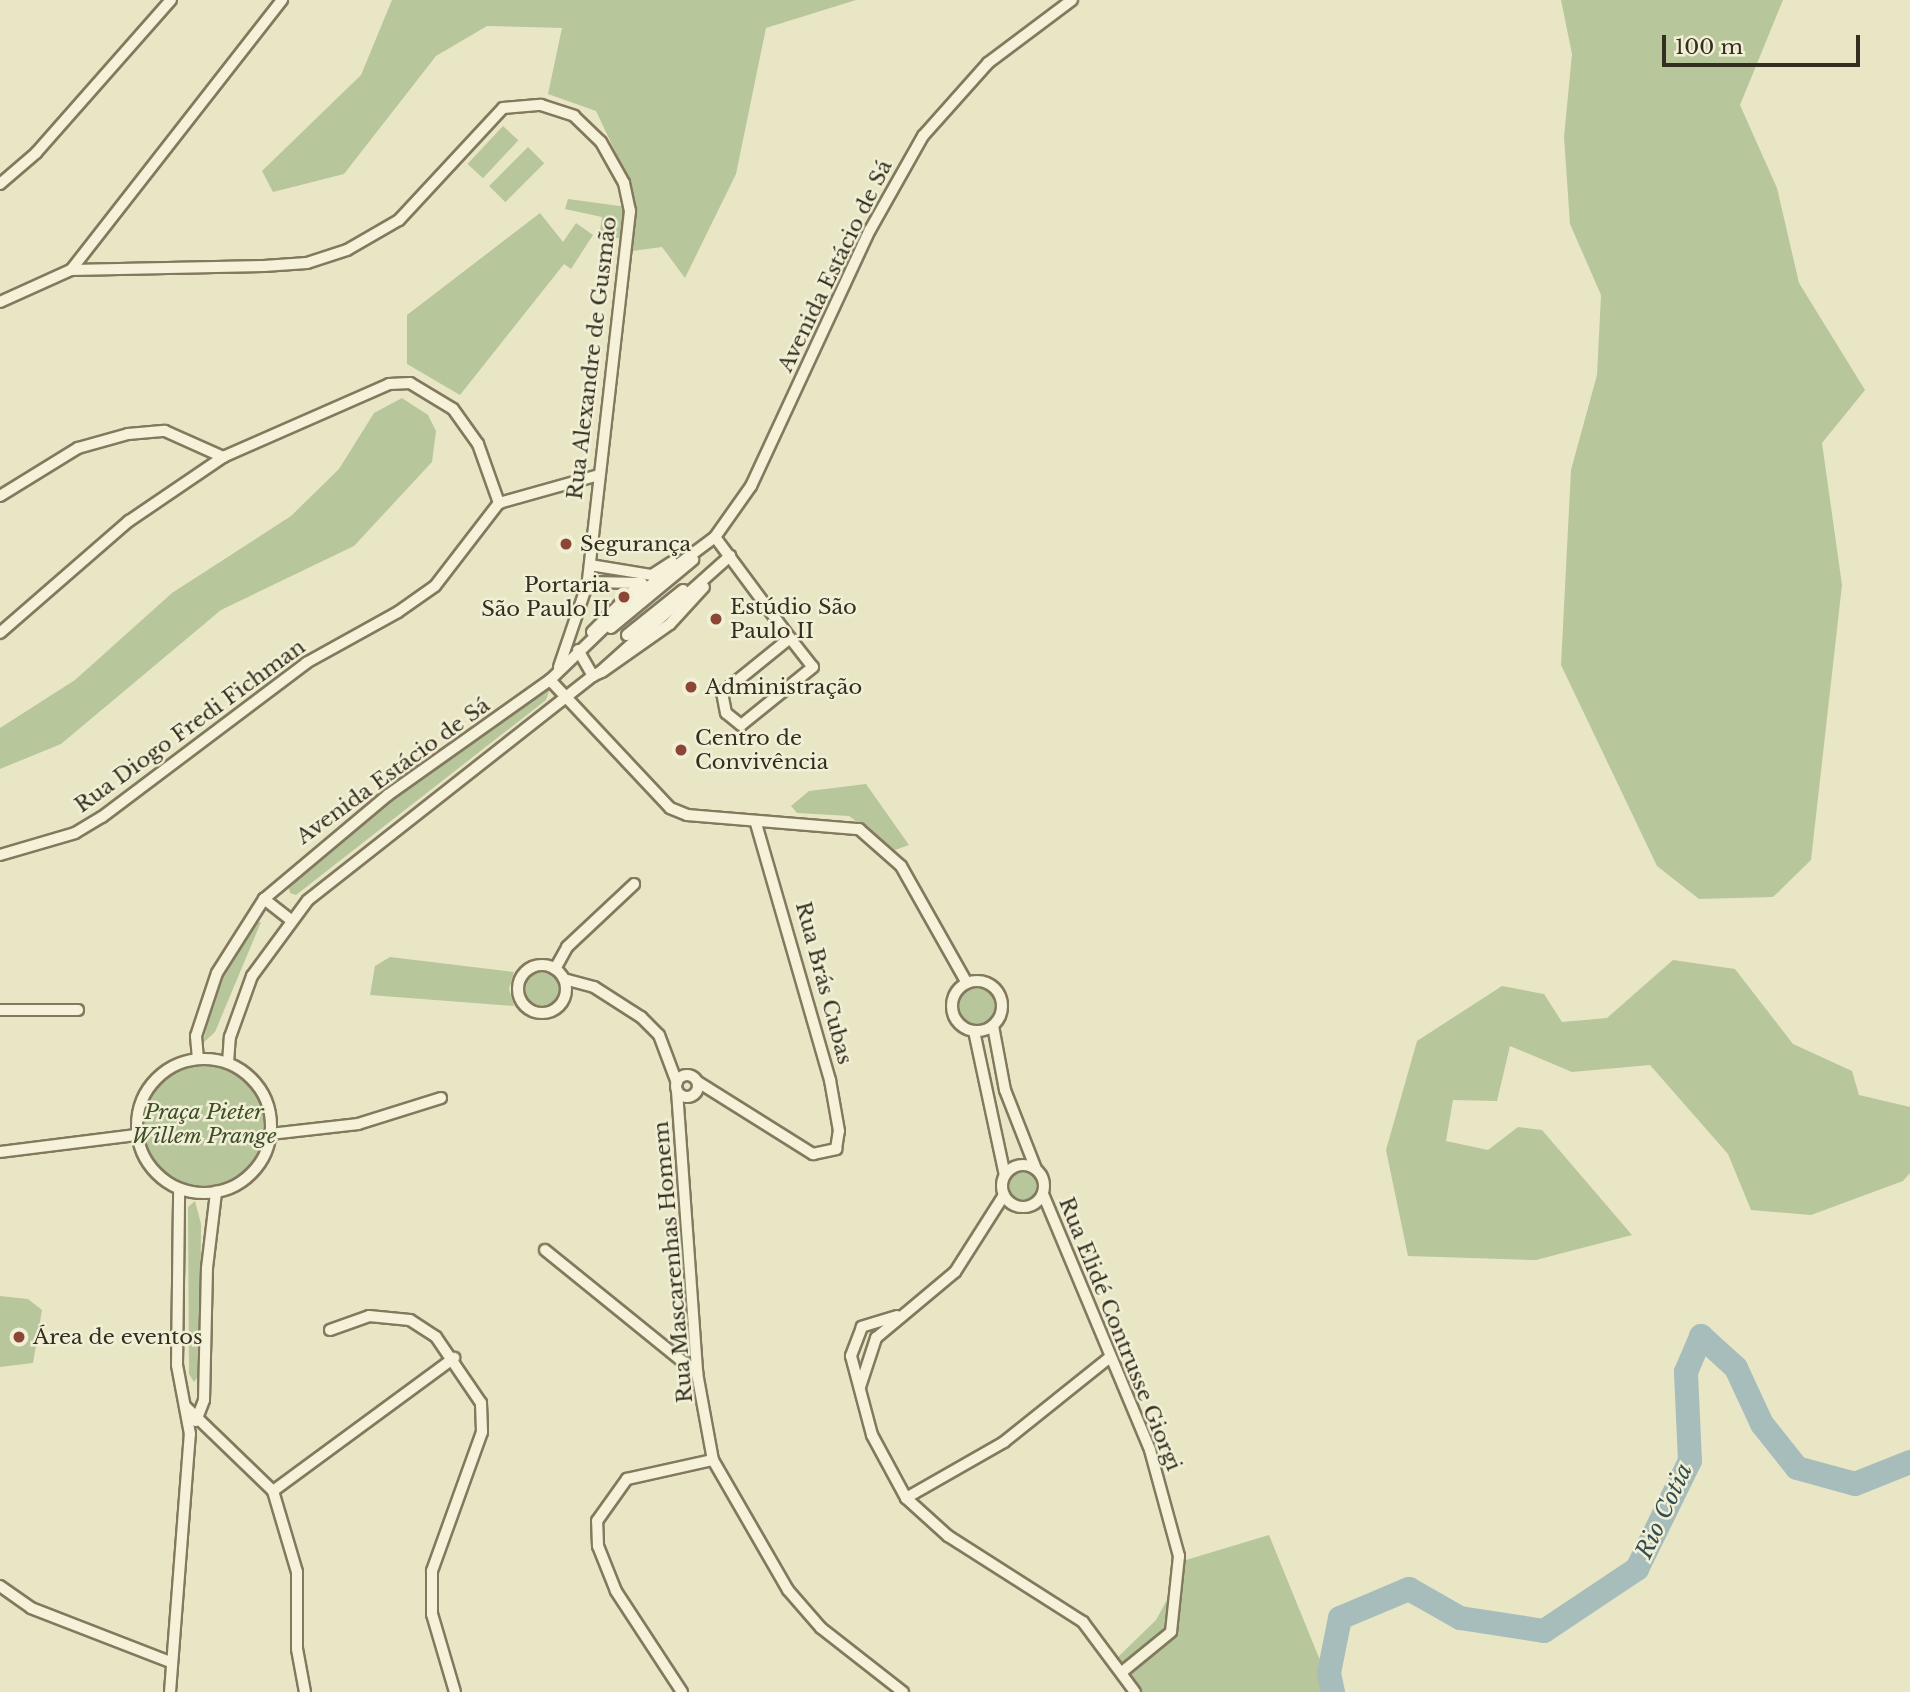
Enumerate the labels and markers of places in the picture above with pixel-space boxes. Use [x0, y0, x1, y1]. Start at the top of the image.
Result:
place label: Segurança [580, 531, 691, 557]
marker: Segurança [558, 536, 574, 552]
place label: Portaria São Paulo II [481, 572, 610, 622]
marker: Portaria São Paulo II [616, 589, 632, 605]
place label: Estúdio São Paulo II [730, 594, 857, 644]
marker: Estúdio São Paulo II [708, 611, 724, 627]
place label: Administração [705, 674, 862, 700]
marker: Administração [683, 679, 699, 695]
place label: Centro de Convivência [695, 725, 828, 775]
marker: Centro de Convivência [673, 742, 689, 758]
place label: Área de eventos [33, 1324, 203, 1350]
marker: Área de eventos [11, 1329, 27, 1345]

